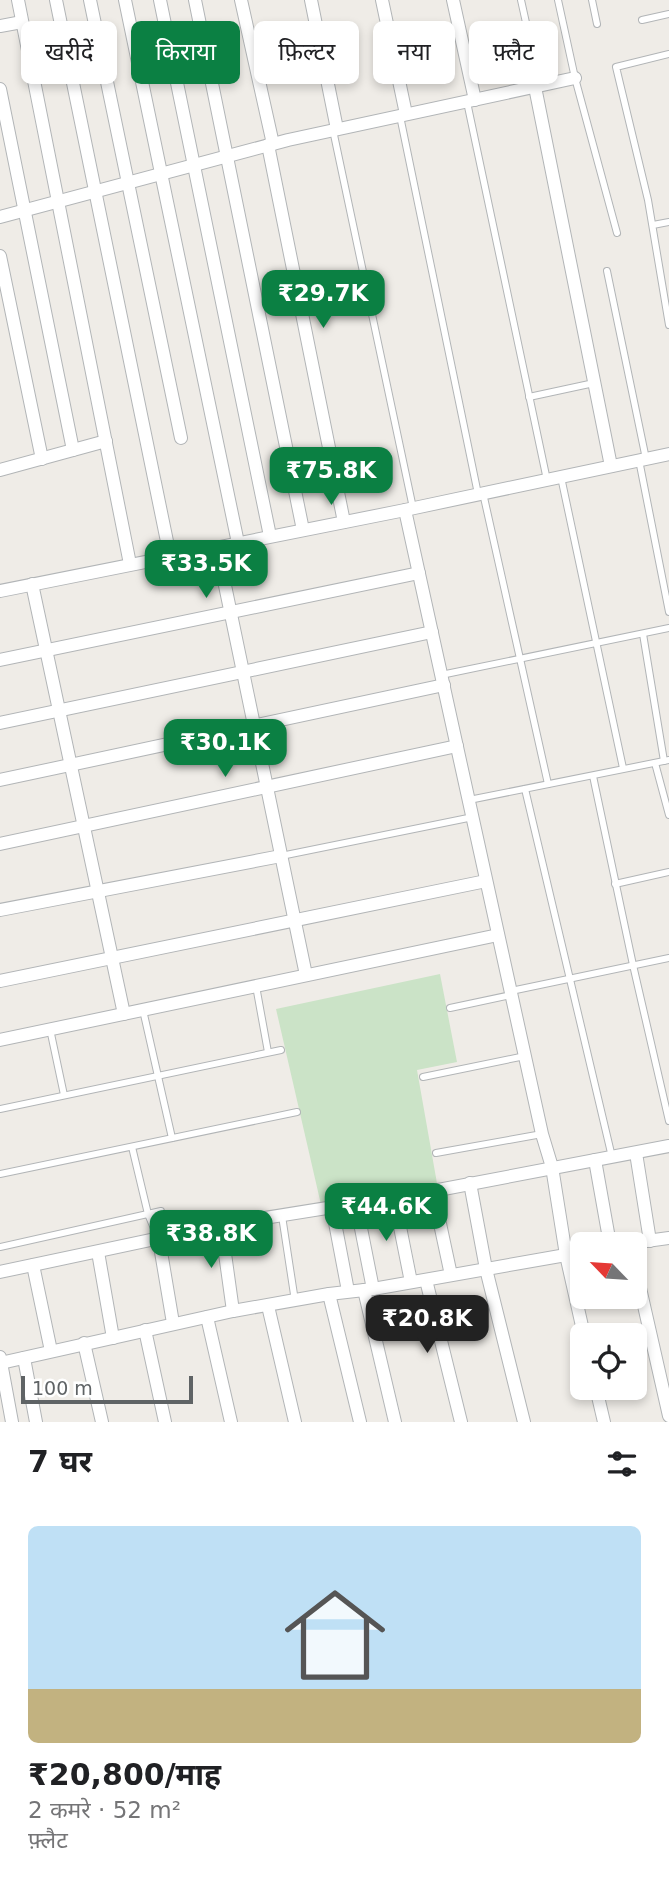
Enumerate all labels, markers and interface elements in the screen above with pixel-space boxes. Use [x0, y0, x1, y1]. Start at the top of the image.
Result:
chip: खरीदें [21, 21, 117, 84]
chip: किराया [131, 21, 240, 84]
chip: फ़िल्टर [254, 21, 359, 84]
chip: नया [373, 21, 455, 84]
chip: फ़्लैट [469, 21, 558, 84]
pin: ₹29.7K [266, 270, 380, 330]
text: ₹29.7K [278, 280, 368, 306]
pin: ₹75.8K [274, 448, 388, 507]
text: ₹75.8K [286, 457, 376, 483]
pin: ₹33.5K [149, 540, 263, 600]
text: ₹33.5K [161, 550, 251, 576]
pin: ₹30.1K [168, 720, 282, 779]
text: ₹30.1K [180, 729, 270, 755]
pin: ₹44.6K [329, 1184, 443, 1243]
text: ₹44.6K [341, 1193, 431, 1219]
pin: ₹38.8K [154, 1210, 268, 1270]
text: ₹38.8K [166, 1220, 256, 1246]
north arrow [570, 1232, 648, 1309]
map controls [570, 1232, 647, 1400]
pin: ₹20.8K [370, 1296, 484, 1355]
text: ₹20.8K [382, 1305, 472, 1331]
button: locate [570, 1323, 647, 1400]
scale bar [21, 1373, 192, 1405]
text: 100 m [32, 1377, 93, 1399]
text: 7 घर [28, 1444, 92, 1479]
icon: filters [603, 1445, 641, 1483]
icon: home [272, 1572, 398, 1698]
text: ₹20,800/माह [28, 1757, 221, 1792]
text: 2 कमरे · 52 m² [28, 1797, 181, 1823]
text: फ़्लैट [28, 1827, 68, 1853]

